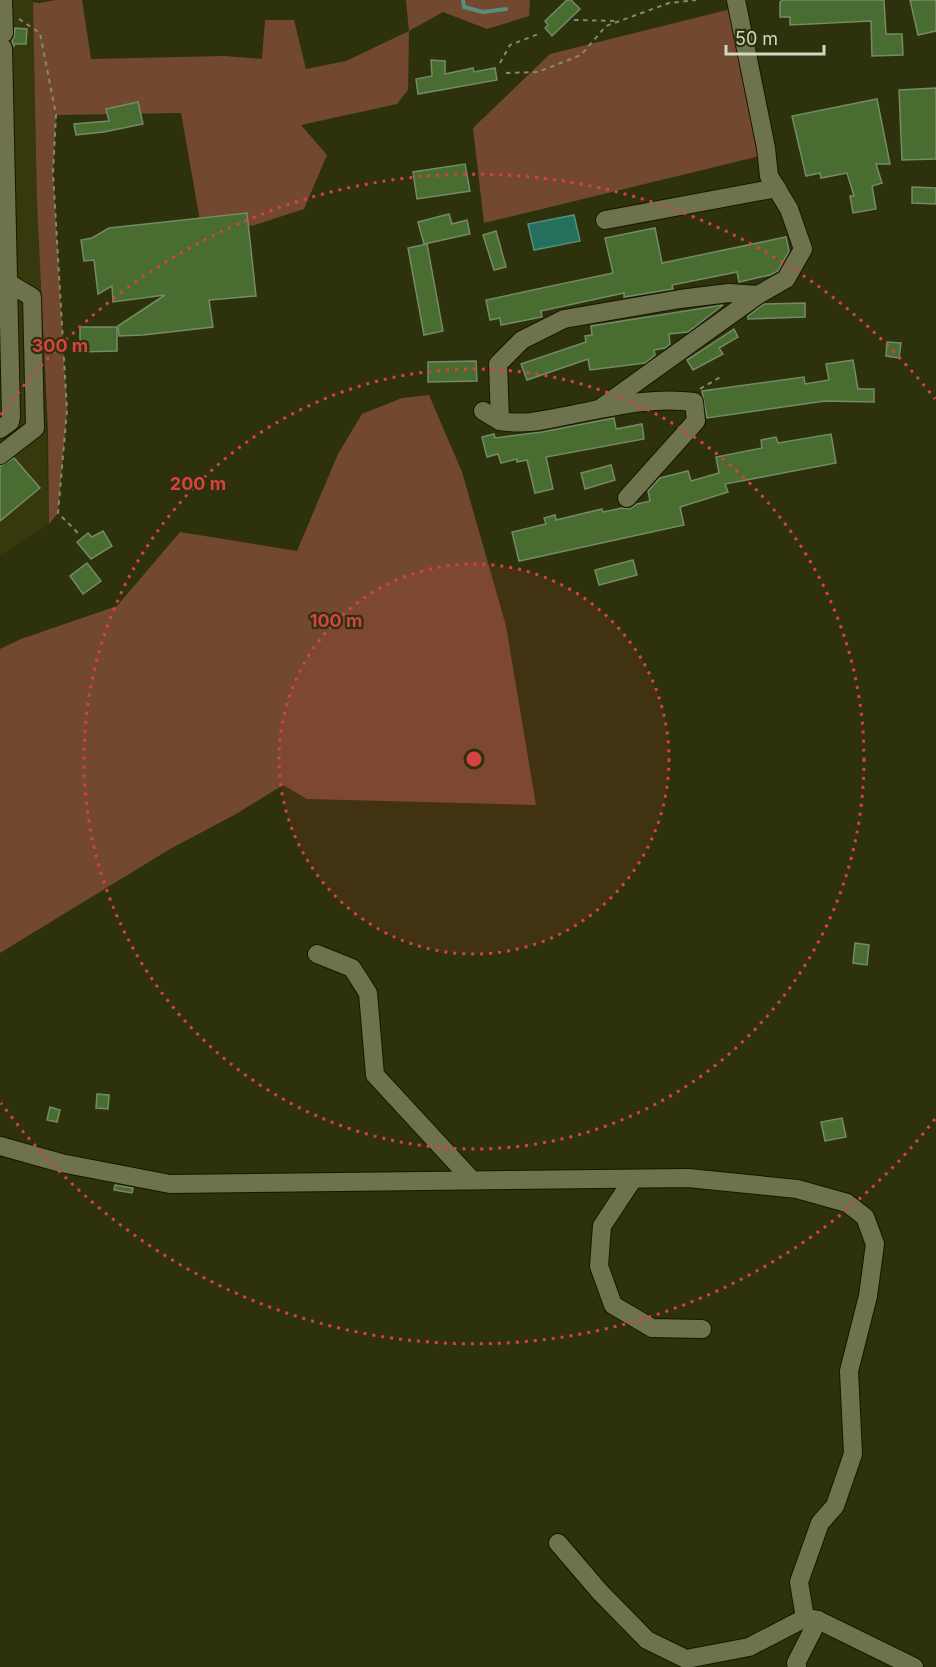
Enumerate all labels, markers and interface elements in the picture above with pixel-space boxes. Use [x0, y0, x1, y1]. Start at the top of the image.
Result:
scale bar [726, 18, 824, 56]
text: 50 m [735, 28, 778, 49]
text: 300 m [32, 335, 88, 356]
text: 200 m [170, 473, 226, 494]
text: 100 m [310, 610, 362, 631]
centre of rings [464, 749, 484, 769]

